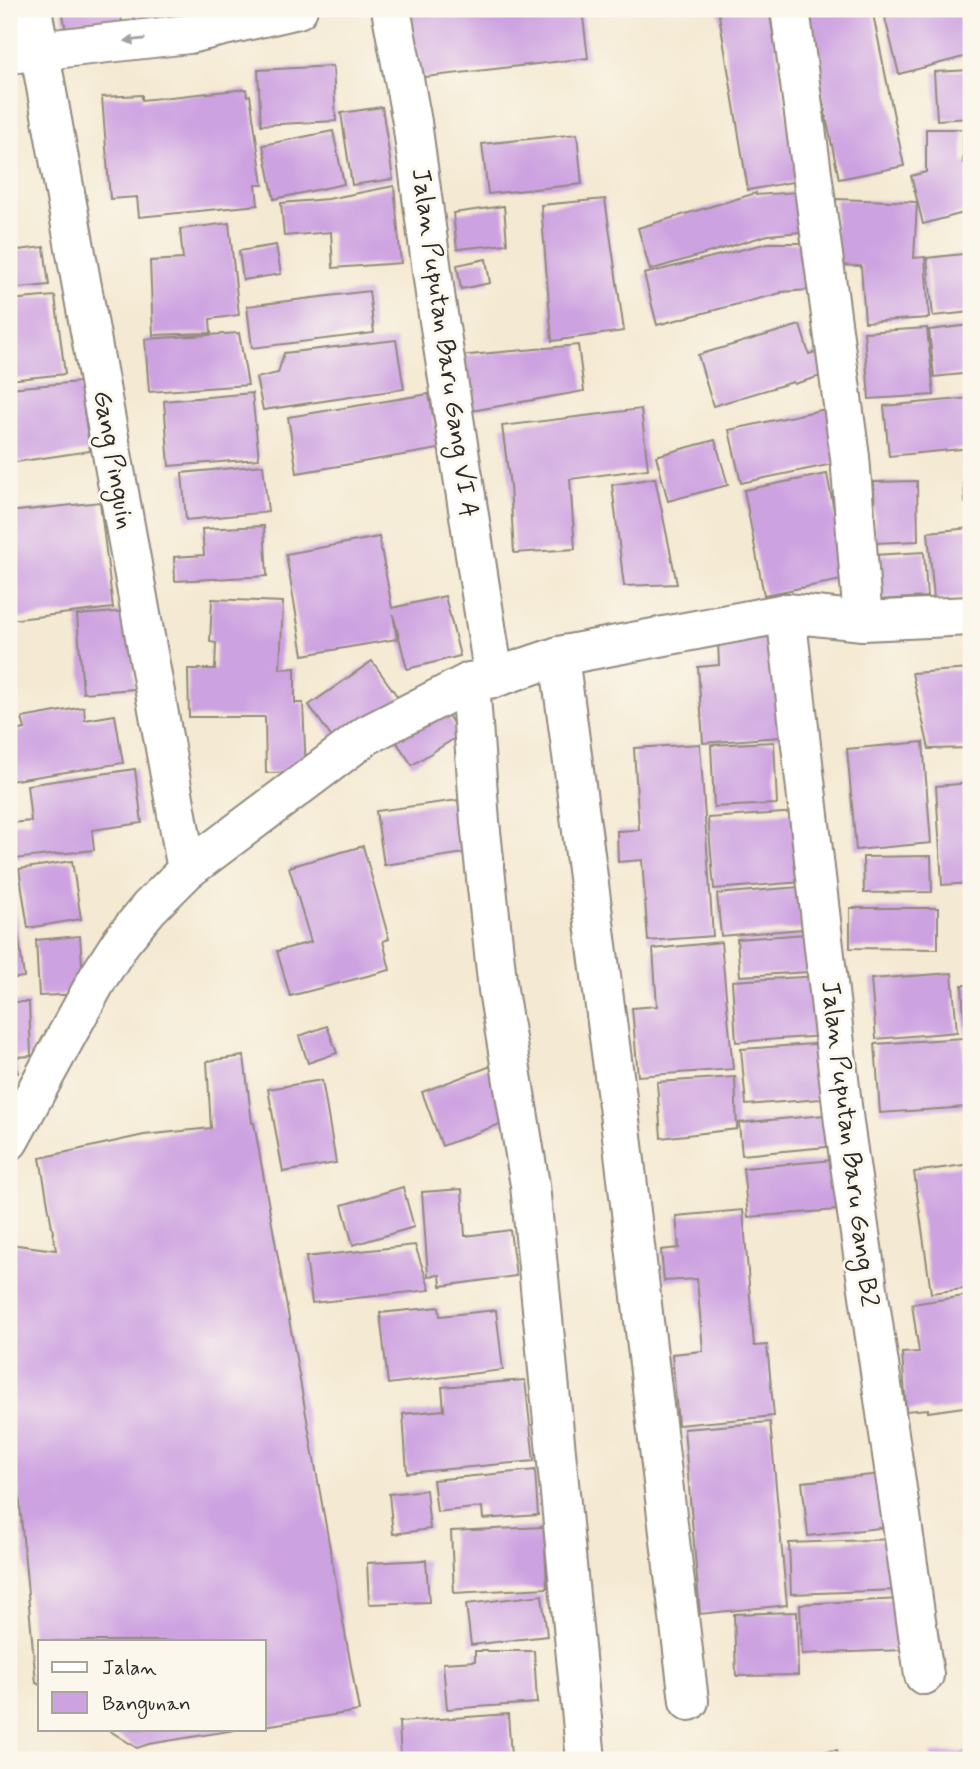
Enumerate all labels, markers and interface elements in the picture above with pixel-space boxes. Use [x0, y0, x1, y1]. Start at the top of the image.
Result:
one-way arrow [124, 35, 146, 46]
street label: Jalan Puputan Baru Gang VI A [401, 166, 485, 520]
street label: Gang Pinguin [82, 388, 142, 532]
street label: Jalan Puputan Baru Gang B2 [810, 979, 886, 1309]
legend [38, 1640, 266, 1730]
text: Jalan [102, 1654, 157, 1682]
text: Bangunan [102, 1690, 191, 1719]

